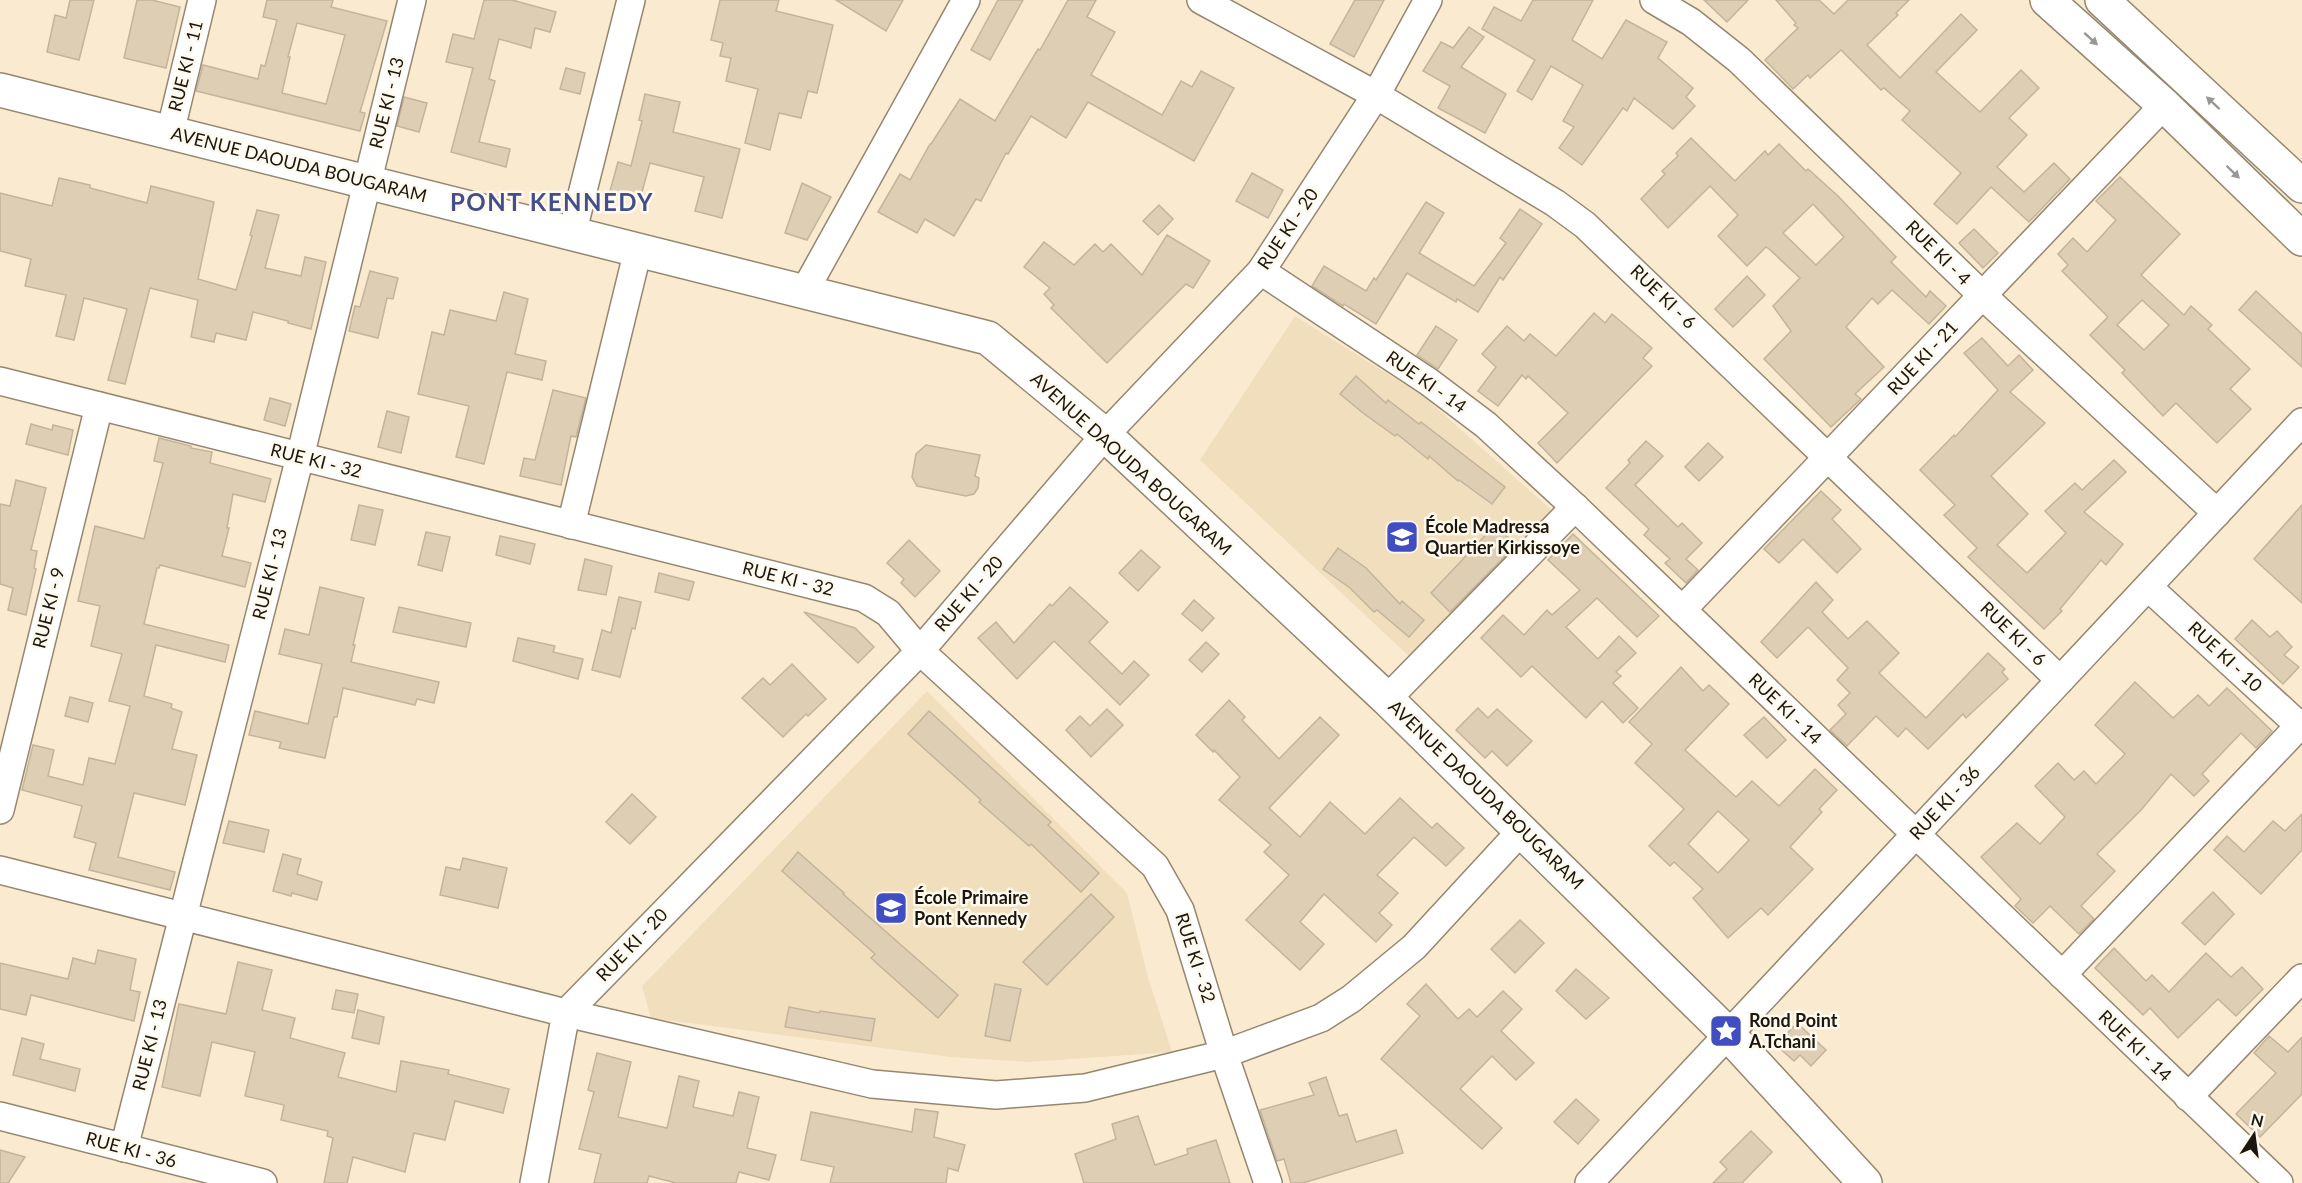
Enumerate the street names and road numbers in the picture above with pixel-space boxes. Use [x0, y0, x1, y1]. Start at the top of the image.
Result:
street label: RUE KI - 11 [163, 18, 207, 114]
street label: RUE KI - 13 [364, 55, 408, 151]
street label: AVENUE DAOUDA BOUGARAM [169, 122, 429, 206]
street label: RUE KI - 20 [1252, 184, 1322, 273]
street label: RUE KI - 4 [1902, 215, 1976, 289]
street label: RUE KI - 6 [1626, 260, 1701, 333]
street label: RUE KI - 21 [1882, 316, 1962, 399]
street label: RUE KI - 14 [1382, 345, 1471, 417]
street label: AVENUE DAOUDA BOUGARAM [1027, 367, 1237, 559]
street label: RUE KI - 32 [268, 438, 364, 482]
street label: RUE KI - 13 [247, 526, 291, 622]
street label: RUE KI - 20 [929, 551, 1007, 636]
street label: RUE KI - 32 [740, 556, 836, 600]
street label: RUE KI - 9 [27, 565, 69, 651]
street label: RUE KI - 6 [1976, 597, 2051, 670]
street label: RUE KI - 10 [2184, 616, 2267, 696]
street label: RUE KI - 14 [1745, 668, 1827, 749]
street label: AVENUE DAOUDA BOUGARAM [1385, 695, 1589, 893]
street label: RUE KI - 36 [1904, 761, 1984, 844]
street label: RUE KI - 20 [591, 903, 672, 985]
street label: RUE KI - 32 [1171, 910, 1221, 1005]
street label: RUE KI - 13 [127, 997, 171, 1093]
street label: RUE KI - 14 [2095, 1005, 2177, 1086]
street label: RUE KI - 36 [83, 1126, 179, 1172]

